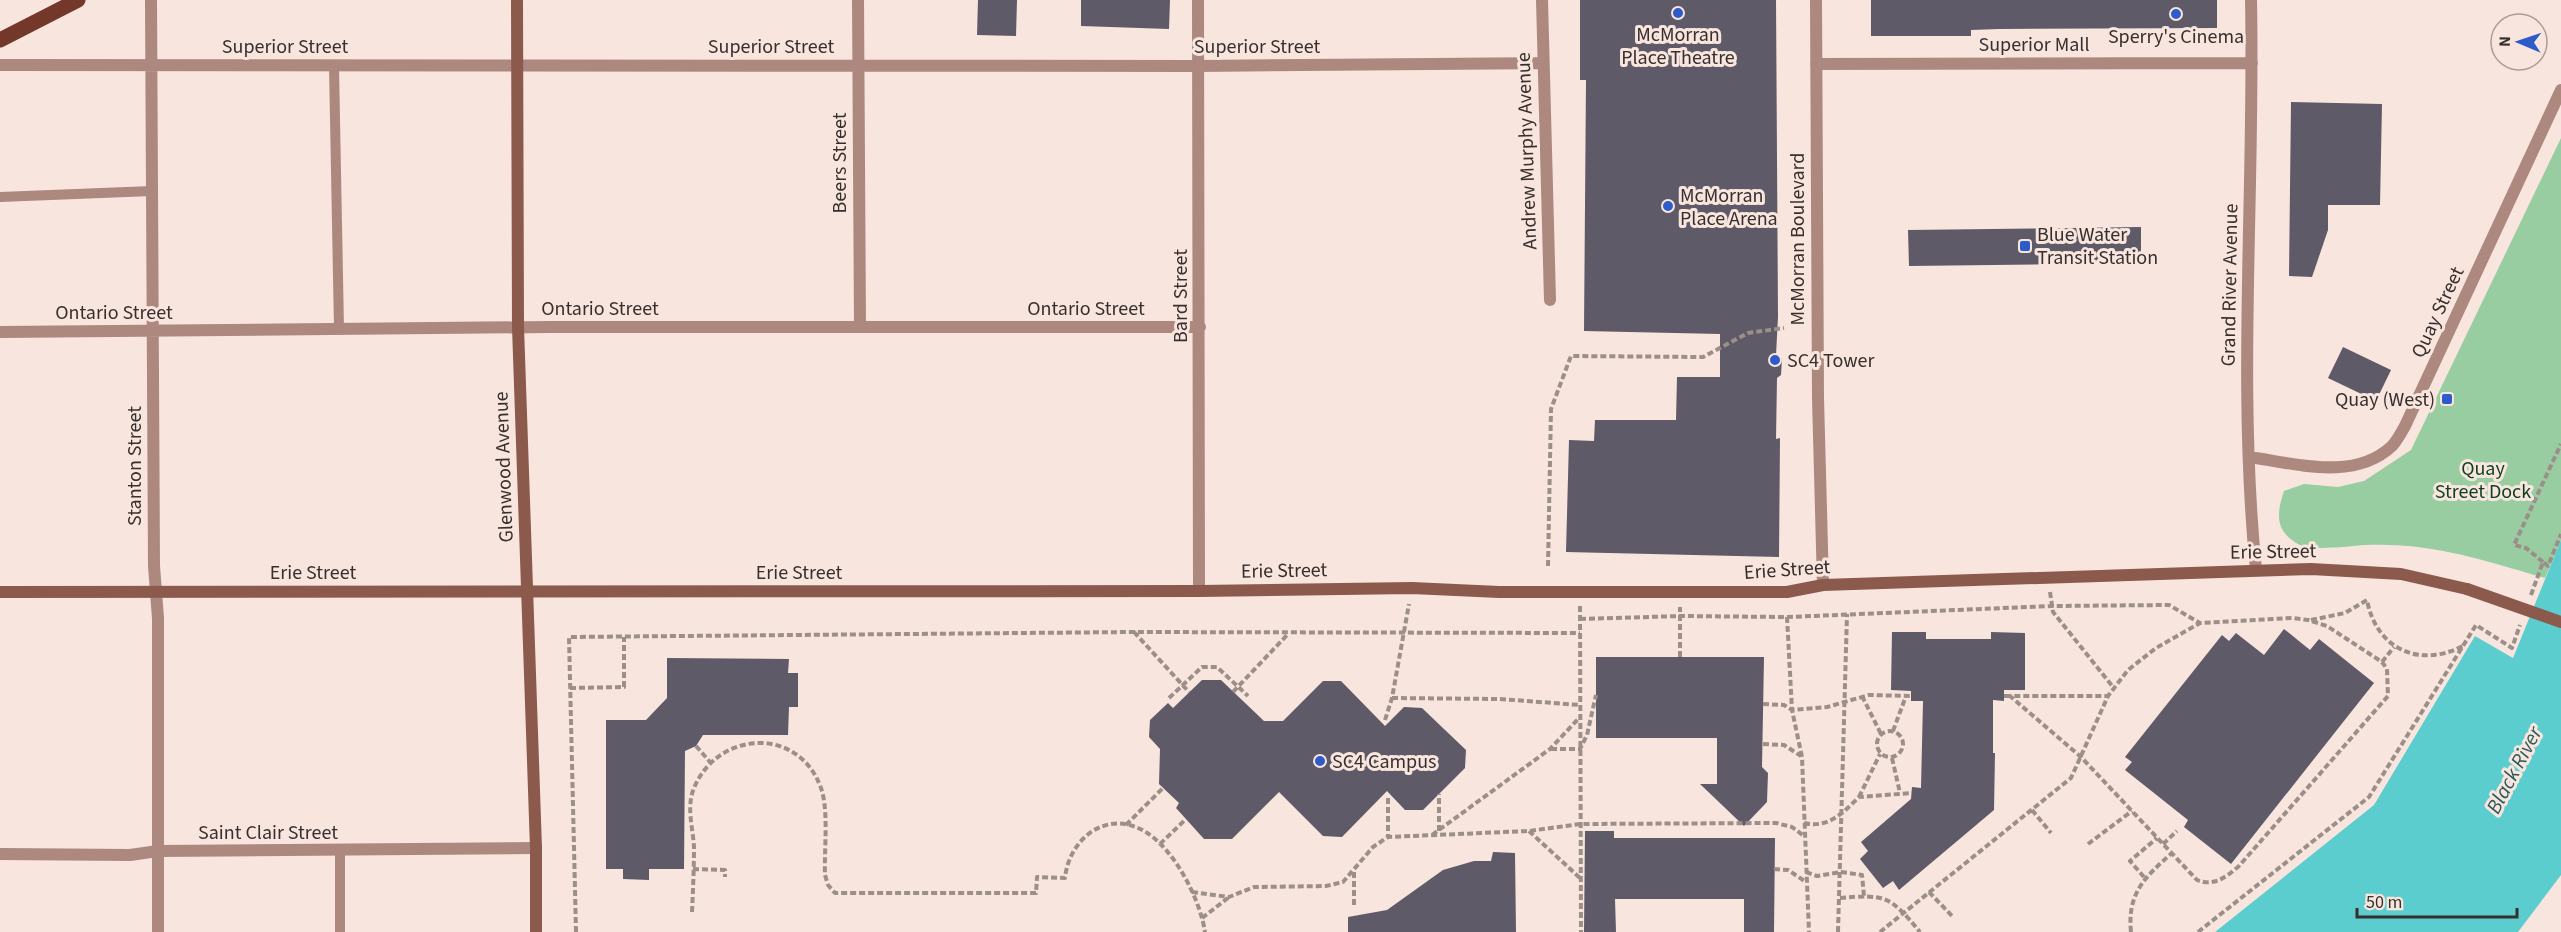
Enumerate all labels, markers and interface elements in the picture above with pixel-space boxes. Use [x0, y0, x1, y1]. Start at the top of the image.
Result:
marker: McMorran Place Theatre [1671, 6, 1685, 20]
marker: Sperry's Cinema [2169, 7, 2183, 21]
north arrow [2489, 12, 2549, 72]
place label: McMorran Place Theatre [1621, 21, 1735, 72]
place label: Sperry's Cinema [2108, 23, 2244, 51]
street label: Superior Mall [1978, 31, 2090, 59]
street label: Superior Street [222, 33, 348, 61]
street label: Superior Street [708, 33, 834, 61]
street label: Superior Street [1194, 33, 1320, 61]
text: N [2494, 36, 2516, 47]
street label: Andrew Murphy Avenue [1510, 52, 1544, 250]
street label: Beers Street [826, 112, 854, 213]
street label: McMorran Boulevard [1784, 153, 1812, 325]
place label: McMorran Place Arena [1680, 182, 1778, 233]
marker: McMorran Place Arena [1661, 199, 1675, 213]
street label: Grand River Avenue [2215, 203, 2245, 367]
place label: Blue Water Transit Station [2037, 221, 2158, 272]
marker: Blue Water Transit Station [2018, 239, 2032, 253]
street label: Bard Street [1167, 249, 1195, 343]
street label: Quay Street [2405, 262, 2471, 363]
street label: Ontario Street [541, 295, 659, 323]
street label: Ontario Street [1027, 295, 1145, 323]
street label: Ontario Street [55, 299, 173, 327]
place label: SC4 Tower [1787, 347, 1874, 375]
marker: SC4 Tower [1768, 353, 1782, 367]
place label: Quay (West) [2335, 386, 2435, 414]
street label: Glenwood Avenue [487, 391, 521, 543]
marker: Quay (West) [2440, 392, 2454, 406]
street label: Stanton Street [121, 406, 149, 526]
park label: Quay Street Dock [2435, 455, 2531, 506]
street label: Erie Street [2230, 537, 2317, 567]
street label: Erie Street [1743, 553, 1831, 587]
street label: Erie Street [1241, 556, 1328, 586]
street label: Erie Street [270, 559, 356, 587]
street label: Erie Street [756, 559, 842, 587]
water label: Black River [2478, 720, 2550, 819]
place label: SC4 Campus [1332, 748, 1436, 776]
marker: SC4 Campus [1313, 754, 1327, 768]
street label: Saint Clair Street [198, 819, 338, 847]
scale bar [2357, 881, 2518, 919]
text: 50 m [2366, 890, 2402, 915]

